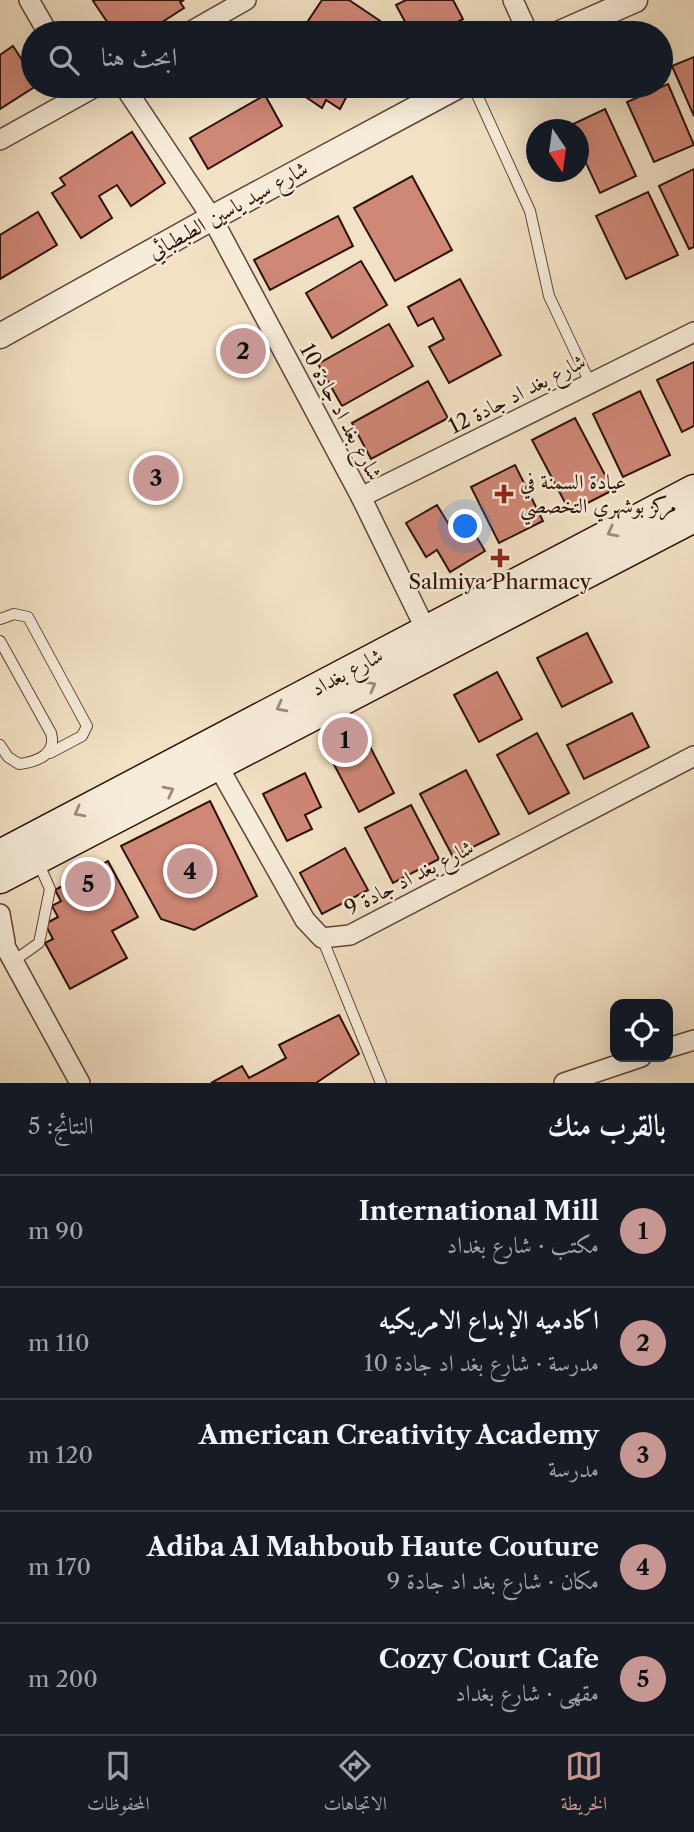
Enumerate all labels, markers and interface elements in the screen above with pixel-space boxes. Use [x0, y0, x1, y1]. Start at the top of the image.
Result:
search box [21, 21, 673, 98]
icon: search [45, 41, 83, 79]
text: ابحث هنا [101, 41, 177, 73]
north arrow [526, 119, 589, 182]
street label: شارع سيد ياسين الطبطبائي [144, 155, 315, 269]
pin: 2 [220, 325, 266, 377]
street label: شارع بغد اد جادة 10 [290, 339, 388, 487]
street label: شارع بغد اد جادة 12 [444, 348, 592, 444]
pin: 3 [133, 452, 179, 504]
place label: عيادة السمنة في مركز بوشهري التخصصي [520, 469, 677, 526]
marker: عيادة السمنة في مركز بوشهري التخصصي [494, 484, 514, 504]
your location [448, 509, 482, 543]
one-way arrow [607, 524, 619, 537]
marker: Salmiya Pharmacy [492, 550, 508, 566]
place label: Salmiya Pharmacy [408, 569, 592, 594]
street label: شارع بغداد [307, 642, 390, 706]
one-way arrow [364, 681, 376, 694]
one-way arrow [275, 698, 288, 712]
pin: 1 [322, 714, 368, 766]
one-way arrow [162, 786, 174, 799]
one-way arrow [74, 804, 86, 817]
street label: شارع بغد اد جادة 9 [340, 834, 480, 926]
pin: 4 [167, 845, 213, 897]
pin: 5 [65, 858, 111, 910]
map controls [610, 999, 673, 1062]
button: locate [610, 999, 673, 1062]
text: بالقرب منك [548, 1107, 666, 1144]
text: النتائج: 5 [28, 1112, 93, 1140]
text: International Mill [359, 1195, 599, 1227]
text: 90 m [28, 1217, 84, 1245]
text: 1 [638, 1217, 648, 1245]
text: مكتب · شارع بغداد [447, 1231, 599, 1259]
text: اكادميه الإبداع الامريكيه [379, 1304, 599, 1336]
text: 110 m [28, 1329, 89, 1357]
text: 2 [636, 1329, 650, 1357]
text: مدرسة · شارع بغد اد جادة 10 [364, 1349, 599, 1377]
text: American Creativity Academy [199, 1419, 599, 1451]
text: 120 m [28, 1441, 93, 1469]
text: 3 [637, 1441, 650, 1469]
text: مدرسة [548, 1455, 599, 1483]
text: Adiba Al Mahboub Haute Couture [147, 1531, 599, 1563]
text: 170 m [28, 1553, 91, 1581]
text: 4 [636, 1553, 650, 1581]
text: مكان · شارع بغد اد جادة 9 [387, 1567, 599, 1595]
text: Cozy Court Cafe [379, 1643, 599, 1675]
text: 200 m [28, 1665, 98, 1693]
text: 5 [637, 1665, 649, 1693]
text: مقهى · شارع بغداد [455, 1679, 599, 1707]
tab: المحفوظات [87, 1747, 150, 1822]
tab: الاتجاهات [324, 1747, 387, 1822]
tab: الخريطة [561, 1747, 607, 1822]

